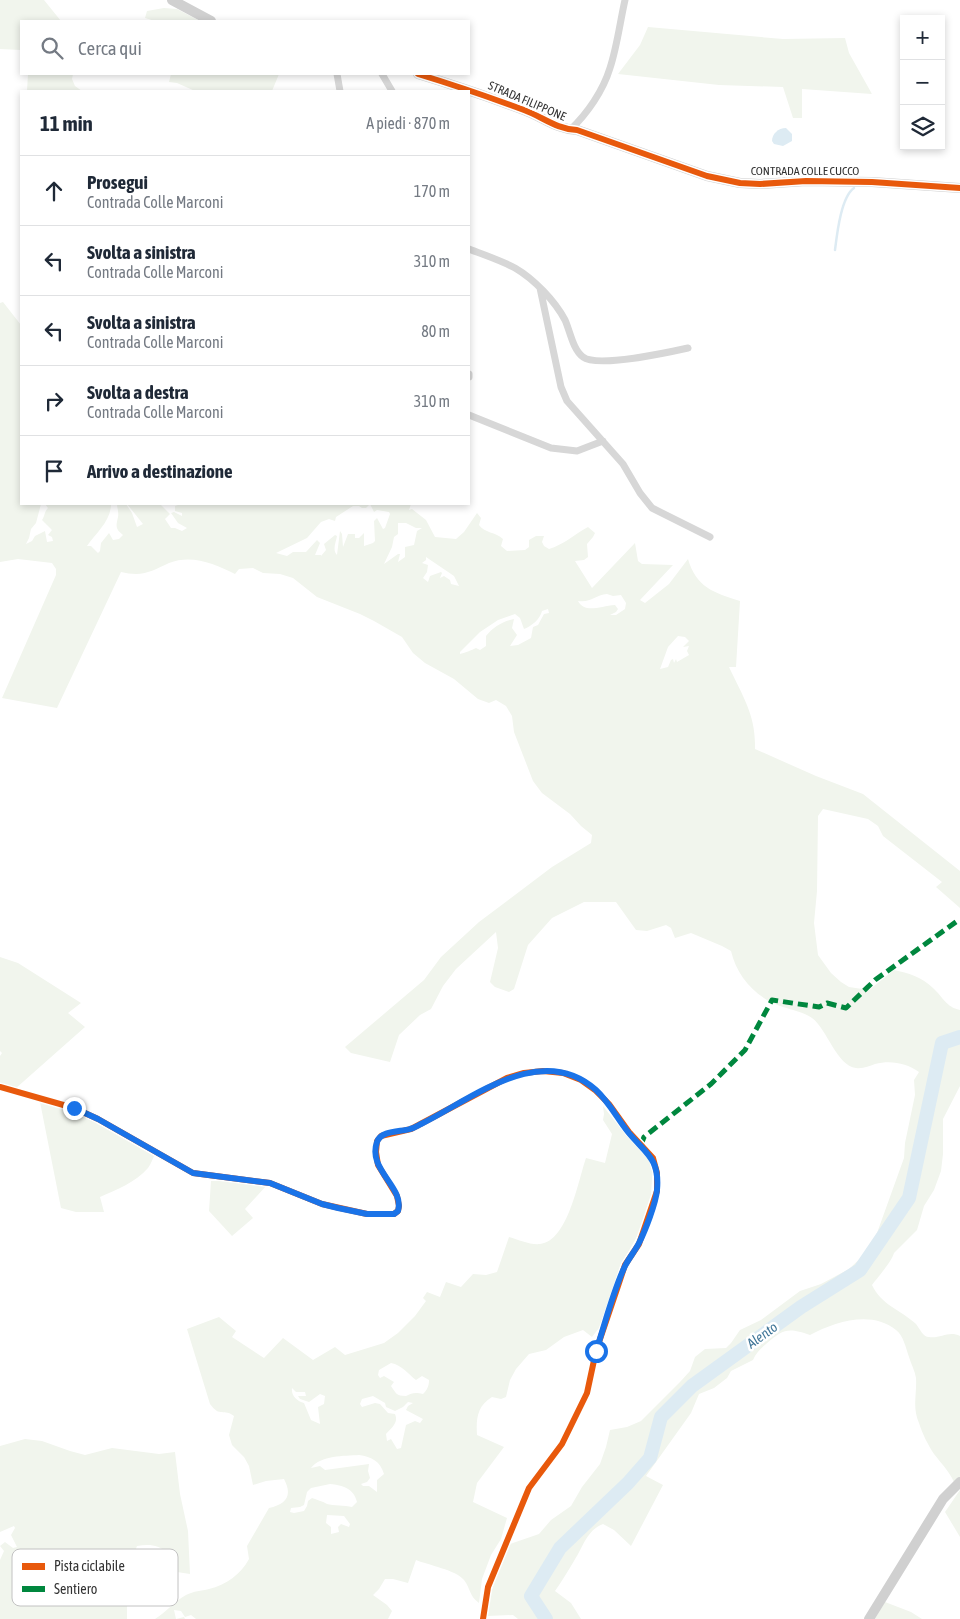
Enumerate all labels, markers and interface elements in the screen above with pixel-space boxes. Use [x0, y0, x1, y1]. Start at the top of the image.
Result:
map controls [900, 15, 945, 150]
button: + [900, 15, 945, 60]
search box [20, 20, 470, 75]
icon: search [38, 34, 66, 62]
text: Cerca qui [78, 37, 142, 59]
button: − [900, 60, 945, 105]
street label: STRADA FILIPPONE [486, 78, 568, 124]
button: layers [900, 105, 945, 150]
text: 11 min [40, 111, 93, 135]
text: A piedi · 870 m [366, 114, 450, 132]
street label: CONTRADA COLLE CUCCO [751, 164, 859, 178]
text: Prosegui [87, 171, 148, 193]
icon: ahead [40, 177, 68, 205]
text: 170 m [414, 182, 450, 200]
text: Contrada Colle Marconi [87, 193, 223, 211]
text: Svolta a sinistra [87, 241, 196, 263]
icon: left [40, 247, 68, 275]
text: 310 m [414, 252, 450, 270]
text: Contrada Colle Marconi [87, 263, 223, 281]
text: Svolta a sinistra [87, 311, 196, 333]
icon: left [40, 317, 68, 345]
text: 80 m [421, 322, 450, 340]
text: Contrada Colle Marconi [87, 333, 223, 351]
text: Svolta a destra [87, 381, 189, 403]
icon: right [40, 387, 68, 415]
text: 310 m [414, 392, 450, 410]
text: Contrada Colle Marconi [87, 403, 223, 421]
icon: arrive [40, 457, 68, 485]
text: Arrivo a destinazione [87, 460, 233, 482]
route end [63, 1097, 86, 1120]
water label: Alento [743, 1318, 781, 1352]
route start [585, 1340, 608, 1363]
legend [12, 1549, 178, 1606]
text: Pista ciclabile [54, 1558, 125, 1574]
text: Sentiero [54, 1581, 97, 1597]

